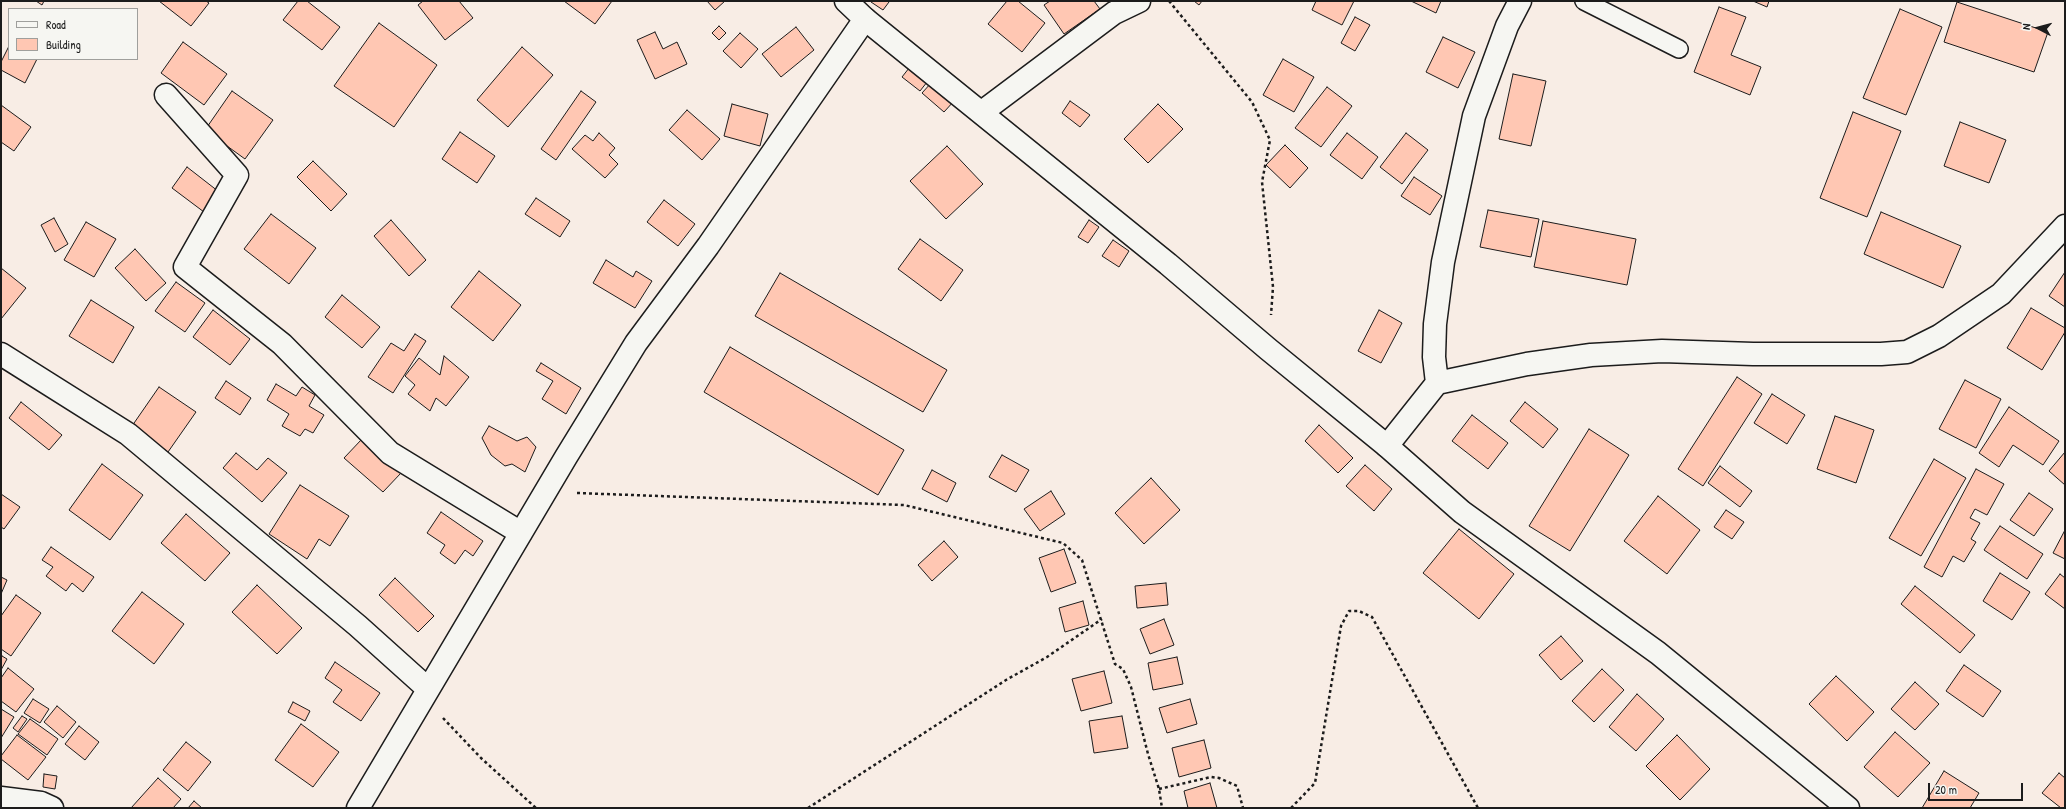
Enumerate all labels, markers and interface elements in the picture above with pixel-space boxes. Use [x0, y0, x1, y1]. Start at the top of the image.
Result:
legend [8, 8, 138, 60]
north arrow [2018, 8, 2058, 48]
text: Road [46, 16, 66, 33]
text: N [2019, 23, 2033, 30]
text: Building [46, 36, 81, 53]
scale bar [1930, 775, 2025, 801]
text: 20 m [1935, 781, 1957, 798]

